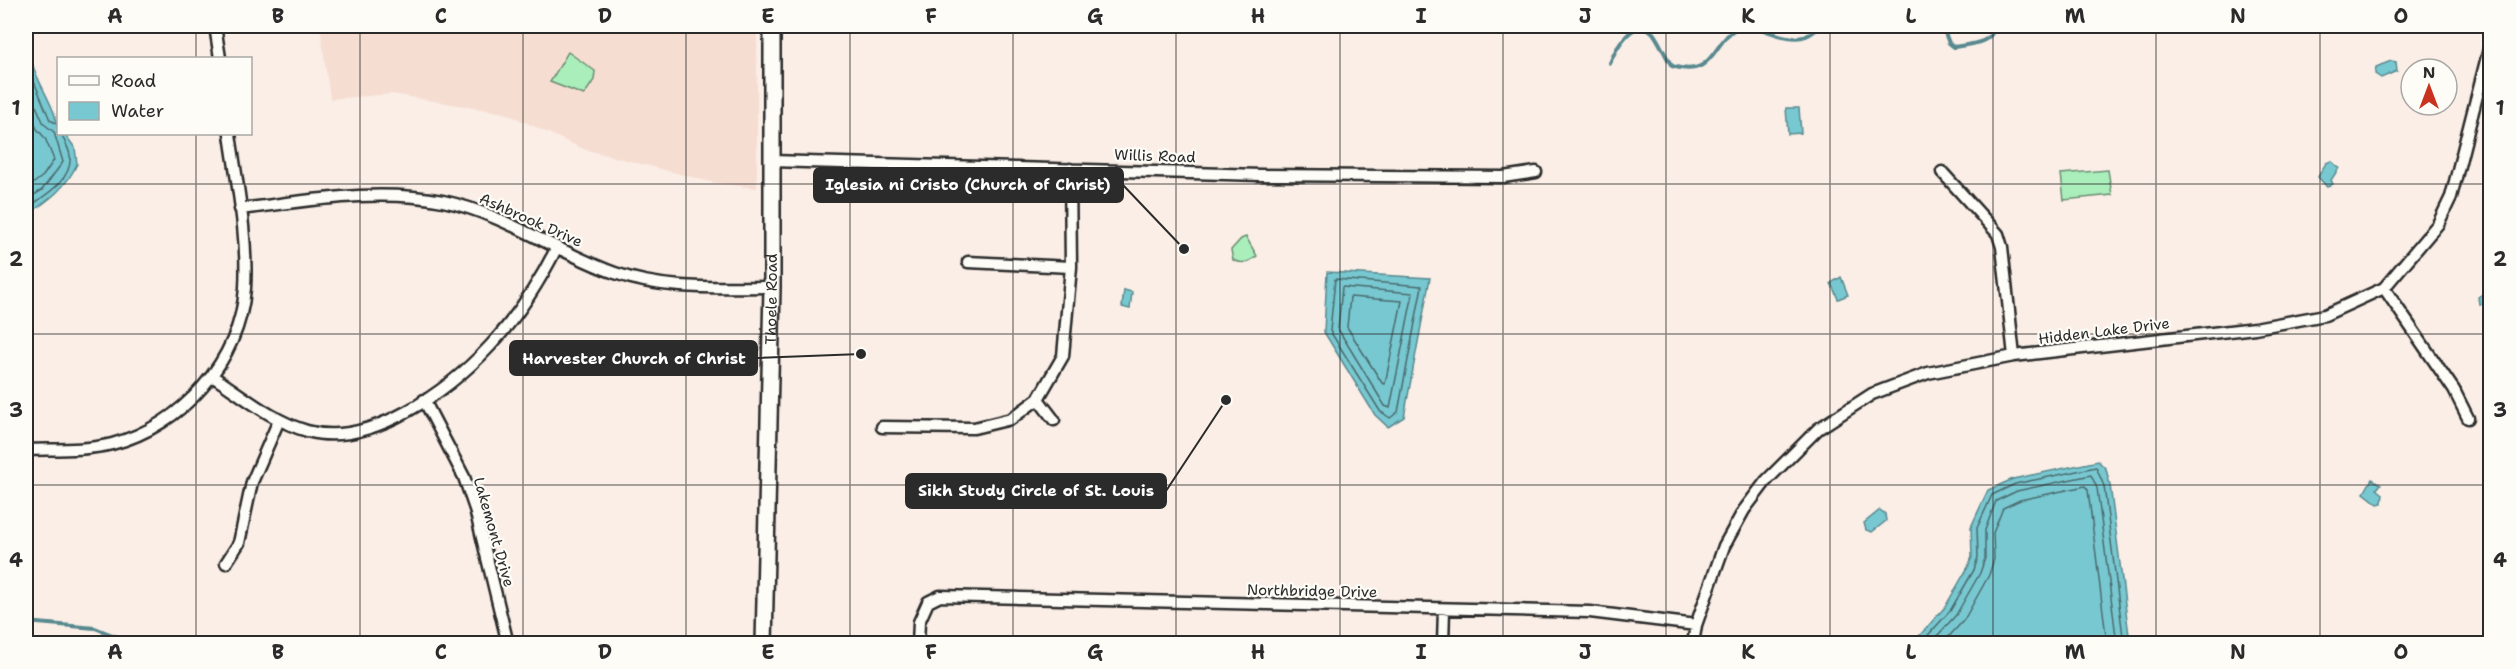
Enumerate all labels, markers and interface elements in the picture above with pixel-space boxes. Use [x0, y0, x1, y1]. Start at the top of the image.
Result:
text: A [107, 3, 123, 29]
text: B [272, 3, 284, 29]
text: C [435, 3, 447, 29]
text: D [598, 3, 612, 29]
text: E [761, 3, 775, 29]
text: F [925, 3, 937, 29]
text: G [1087, 3, 1103, 29]
text: H [1251, 3, 1265, 29]
text: I [1415, 3, 1427, 29]
text: J [1579, 3, 1592, 29]
text: K [1741, 3, 1755, 29]
text: L [1906, 3, 1917, 29]
text: M [2065, 3, 2086, 29]
text: N [2230, 3, 2246, 29]
text: O [2394, 3, 2408, 29]
legend [57, 57, 252, 135]
north arrow [2399, 57, 2459, 117]
text: N [2423, 62, 2435, 83]
text: Road [111, 69, 156, 93]
text: 1 [11, 95, 21, 121]
text: 1 [2495, 95, 2505, 121]
text: Water [111, 99, 164, 123]
street label: Willis Road [1114, 145, 1197, 167]
callout: Iglesia ni Cristo (Church of Christ) [814, 168, 1123, 202]
text: Iglesia ni Cristo (Church of Christ) [825, 174, 1111, 195]
street label: Ashbrook Drive [476, 188, 586, 252]
text: 2 [9, 246, 23, 272]
text: 2 [2493, 246, 2507, 272]
street label: Thoele Road [761, 253, 782, 345]
street label: Hidden Lake Drive [2037, 313, 2171, 349]
callout: Harvester Church of Christ [510, 341, 757, 375]
text: Harvester Church of Christ [522, 348, 746, 369]
text: 3 [9, 397, 23, 423]
text: 3 [2493, 397, 2507, 423]
callout: Sikh Study Circle of St. Louis [906, 474, 1166, 508]
street label: Lakemont Drive [469, 475, 519, 589]
text: Sikh Study Circle of St. Louis [918, 480, 1154, 501]
text: 4 [9, 547, 23, 573]
text: 4 [2493, 547, 2507, 573]
street label: Northbridge Drive [1247, 580, 1377, 602]
text: A [107, 639, 123, 665]
text: B [272, 639, 284, 665]
text: C [435, 639, 447, 665]
text: D [598, 639, 612, 665]
text: E [761, 639, 775, 665]
text: F [925, 639, 937, 665]
text: G [1087, 639, 1103, 665]
text: H [1251, 639, 1265, 665]
text: I [1415, 639, 1427, 665]
text: J [1579, 639, 1592, 665]
text: K [1741, 639, 1755, 665]
text: L [1906, 639, 1917, 665]
text: M [2065, 639, 2086, 665]
text: N [2230, 639, 2246, 665]
text: O [2394, 639, 2408, 665]

